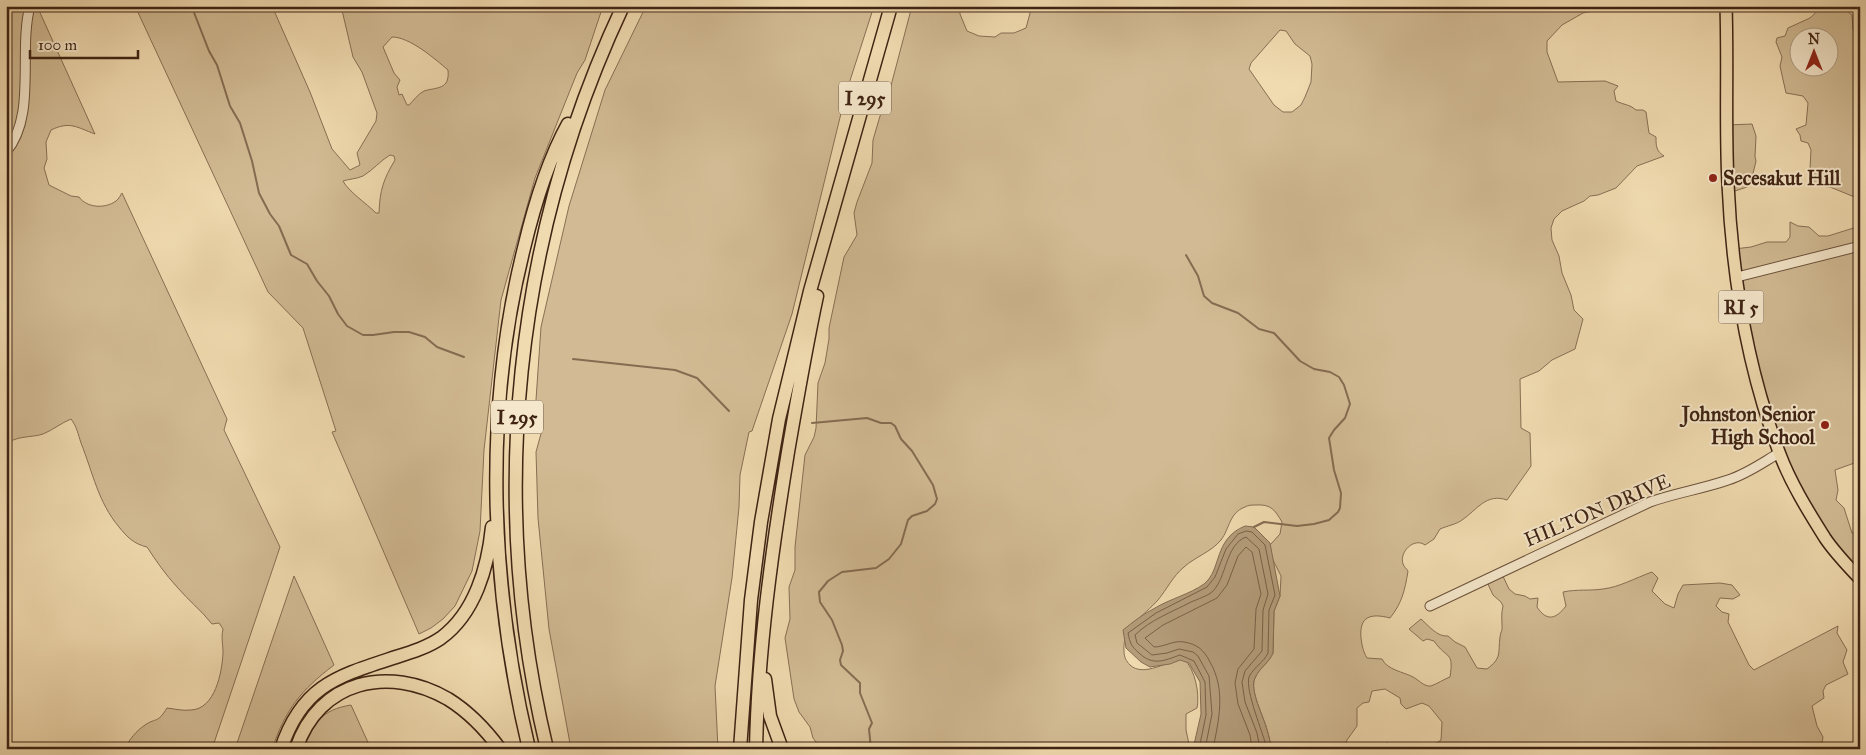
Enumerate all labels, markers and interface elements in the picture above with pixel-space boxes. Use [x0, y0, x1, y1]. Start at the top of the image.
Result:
scale bar [30, 28, 138, 60]
north arrow [1788, 28, 1838, 78]
text: N [1808, 31, 1820, 48]
text: 100 m [38, 36, 78, 54]
road number: I 295 [839, 82, 891, 115]
place label: Secesakut Hill [1723, 166, 1841, 190]
marker: Secesakut Hill [1707, 172, 1719, 184]
road number: RI 5 [1718, 290, 1764, 324]
road number: I 295 [491, 401, 543, 434]
place label: Johnston Senior High School [1679, 402, 1816, 450]
marker: Johnston Senior High School [1819, 419, 1831, 431]
street label: HILTON DRIVE [1520, 468, 1674, 552]

